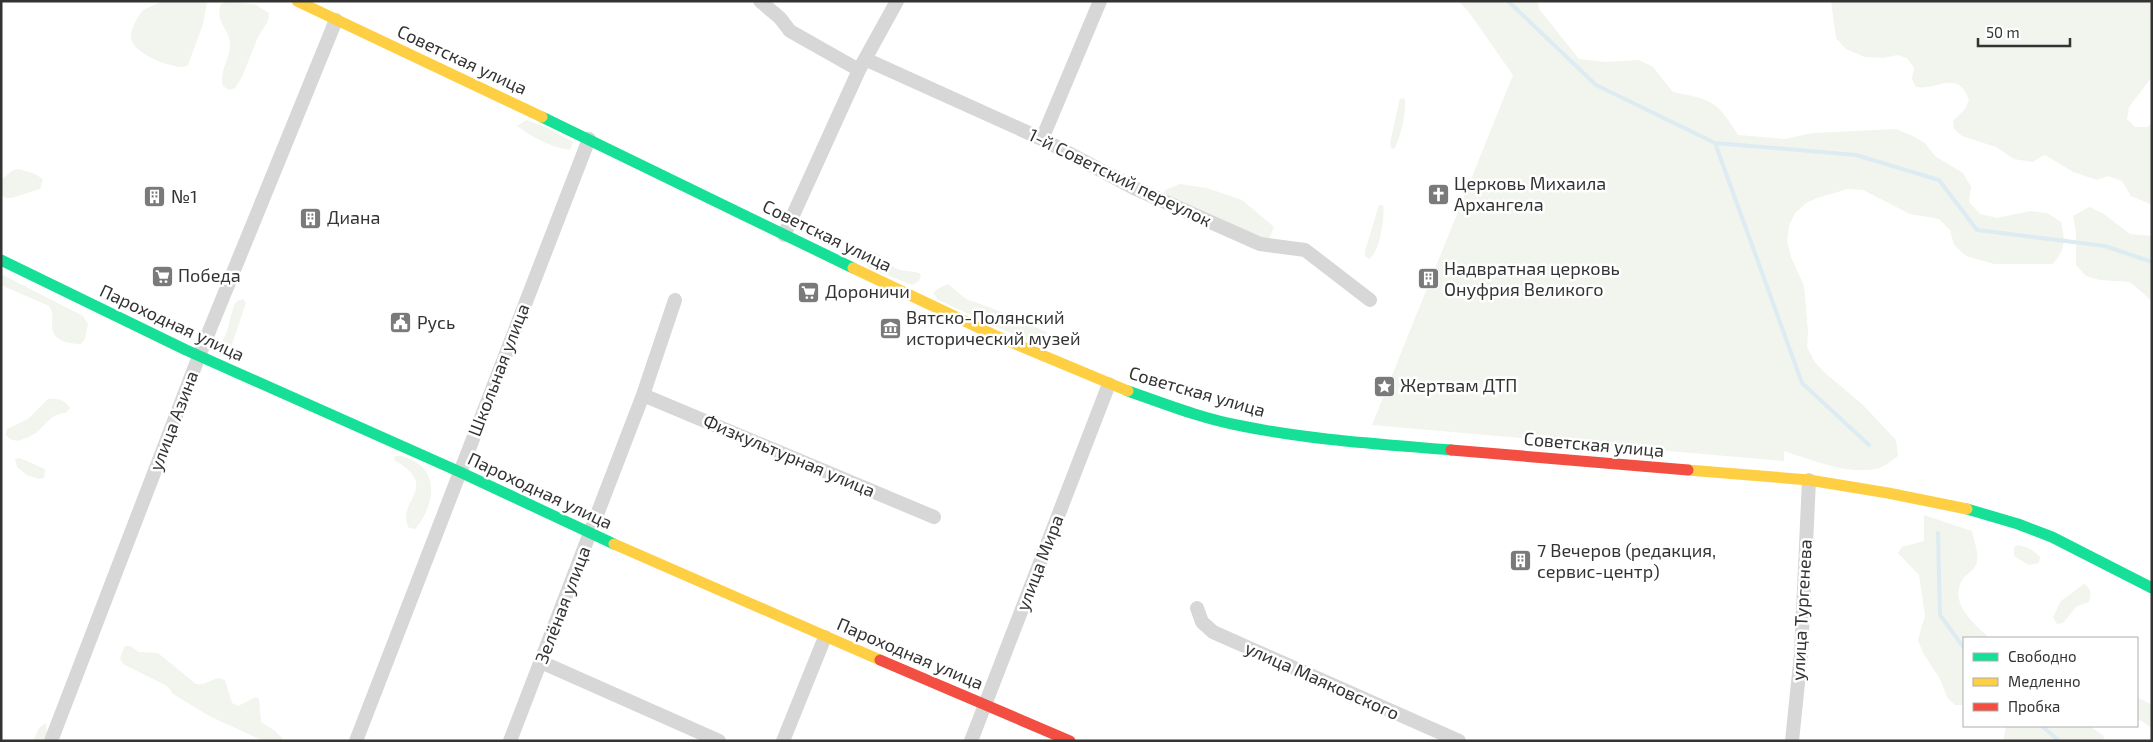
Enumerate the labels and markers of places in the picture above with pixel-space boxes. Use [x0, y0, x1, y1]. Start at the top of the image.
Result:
place label: Церковь Михаила Архангела [1454, 172, 1606, 215]
church icon: Церковь Михаила Архангела [1426, 182, 1450, 206]
building icon: №1 [143, 185, 167, 209]
place label: №1 [171, 185, 197, 207]
building icon: Диана [299, 206, 323, 230]
place label: Диана [327, 206, 380, 228]
place label: Надвратная церковь Онуфрия Великого [1444, 257, 1620, 300]
supermarket icon: Победа [150, 264, 174, 288]
place label: Победа [178, 264, 241, 286]
building icon: Надвратная церковь Онуфрия Великого [1416, 267, 1440, 291]
supermarket icon: Дороничи [797, 280, 821, 304]
place label: Дороничи [825, 280, 910, 302]
place label: Вятско-Полянский исторический музей [906, 306, 1081, 349]
public building icon: Русь [389, 311, 413, 335]
place label: Русь [417, 311, 455, 333]
museum icon: Вятско-Полянский исторический музей [878, 316, 902, 340]
place icon: Жертвам ДТП [1372, 374, 1396, 398]
place label: Жертвам ДТП [1400, 374, 1517, 396]
place label: 7 Вечеров (редакция, сервис-центр) [1537, 539, 1716, 582]
building icon: 7 Вечеров (редакция, сервис-центр) [1509, 549, 1533, 573]

